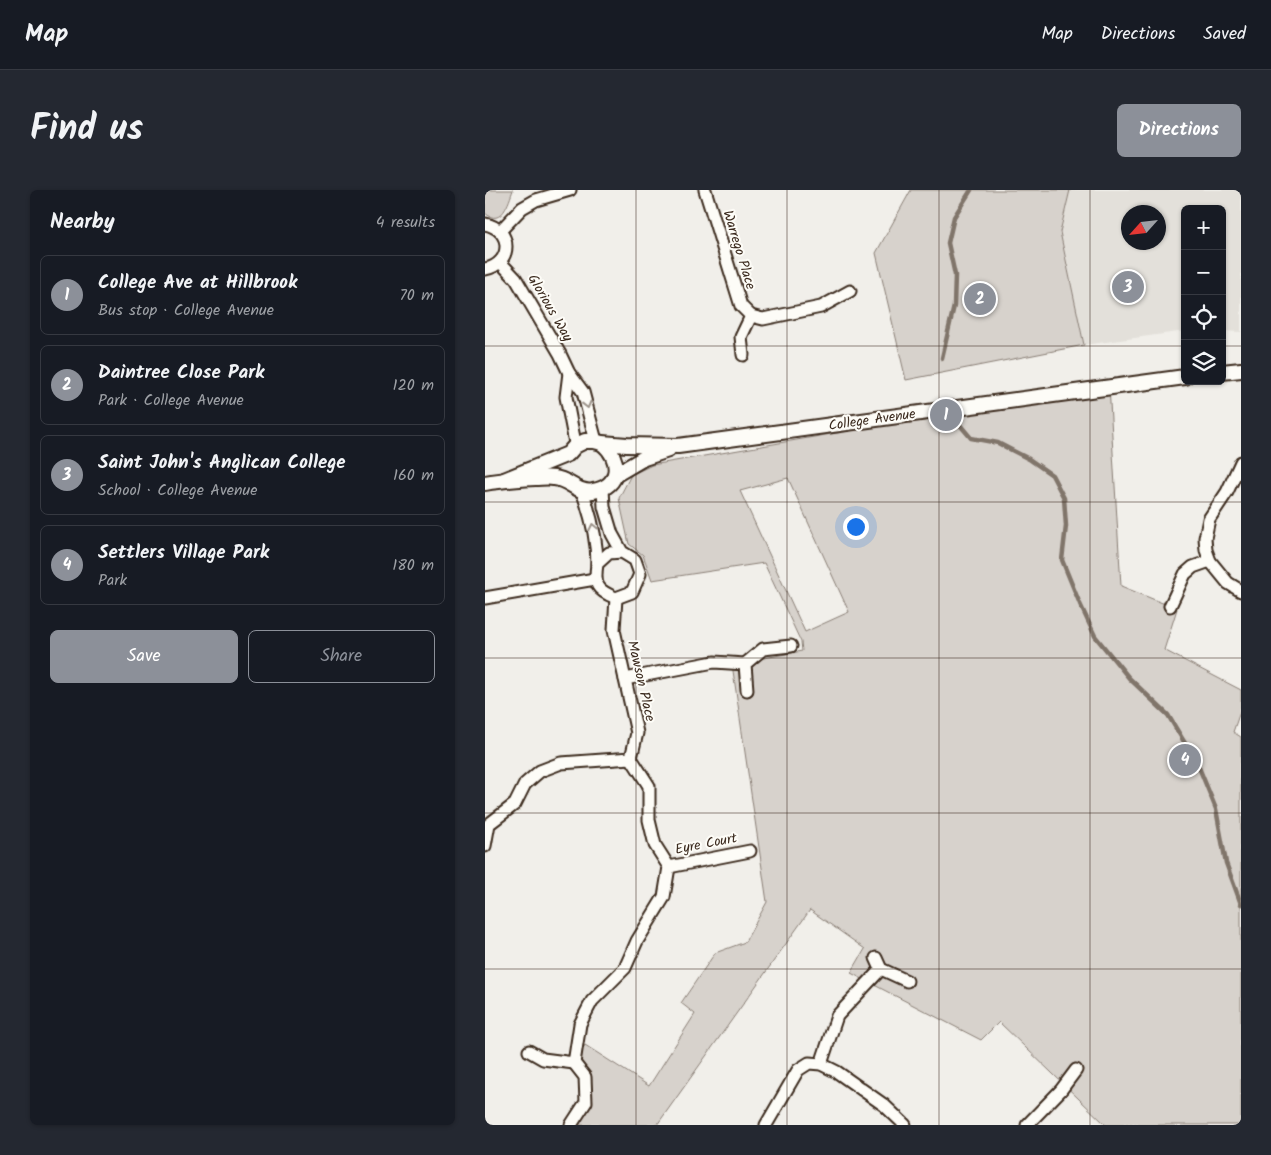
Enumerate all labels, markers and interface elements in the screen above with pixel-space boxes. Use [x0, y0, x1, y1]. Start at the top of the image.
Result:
text: Map [25, 15, 68, 54]
text: Map [1041, 20, 1073, 49]
text: Directions [1101, 20, 1175, 49]
text: Saved [1203, 20, 1246, 49]
text: Find us [30, 102, 143, 158]
button: Directions [1117, 104, 1241, 157]
north arrow [1121, 205, 1166, 250]
map controls [1181, 205, 1226, 385]
button: + [1181, 205, 1226, 250]
text: Nearby [50, 206, 115, 239]
street label: Warrego Place [717, 208, 762, 293]
text: 4 results [376, 210, 435, 235]
button: − [1181, 250, 1226, 295]
text: College Ave at Hillbrook [98, 268, 297, 298]
pin: 3 [1112, 268, 1144, 306]
street label: Glorious Way [522, 270, 578, 346]
pin: 2 [964, 280, 996, 318]
text: 1 [65, 283, 69, 308]
text: 70 m [399, 283, 434, 308]
button: locate [1181, 295, 1226, 340]
text: Bus stop · College Avenue [98, 298, 274, 323]
button: layers [1181, 340, 1226, 385]
text: Daintree Close Park [98, 358, 264, 388]
text: 2 [62, 373, 72, 398]
text: 120 m [393, 373, 434, 398]
text: Park · College Avenue [98, 388, 244, 413]
pin: 1 [930, 396, 962, 434]
one-way arrow [581, 401, 591, 409]
street label: College Avenue [827, 403, 918, 437]
text: Saint John's Anglican College [98, 448, 346, 478]
text: 3 [63, 463, 71, 488]
text: 160 m [393, 463, 434, 488]
text: School · College Avenue [98, 478, 257, 503]
your location [843, 514, 869, 540]
one-way arrow [588, 522, 599, 531]
text: Settlers Village Park [98, 538, 269, 568]
text: 4 [63, 553, 71, 578]
text: 180 m [392, 553, 434, 578]
text: Park [98, 568, 127, 593]
button: Save [50, 630, 238, 683]
button: Share [248, 630, 435, 683]
street label: Mawson Place [621, 638, 661, 724]
pin: 4 [1169, 741, 1201, 779]
street label: Eyre Court [673, 827, 739, 861]

